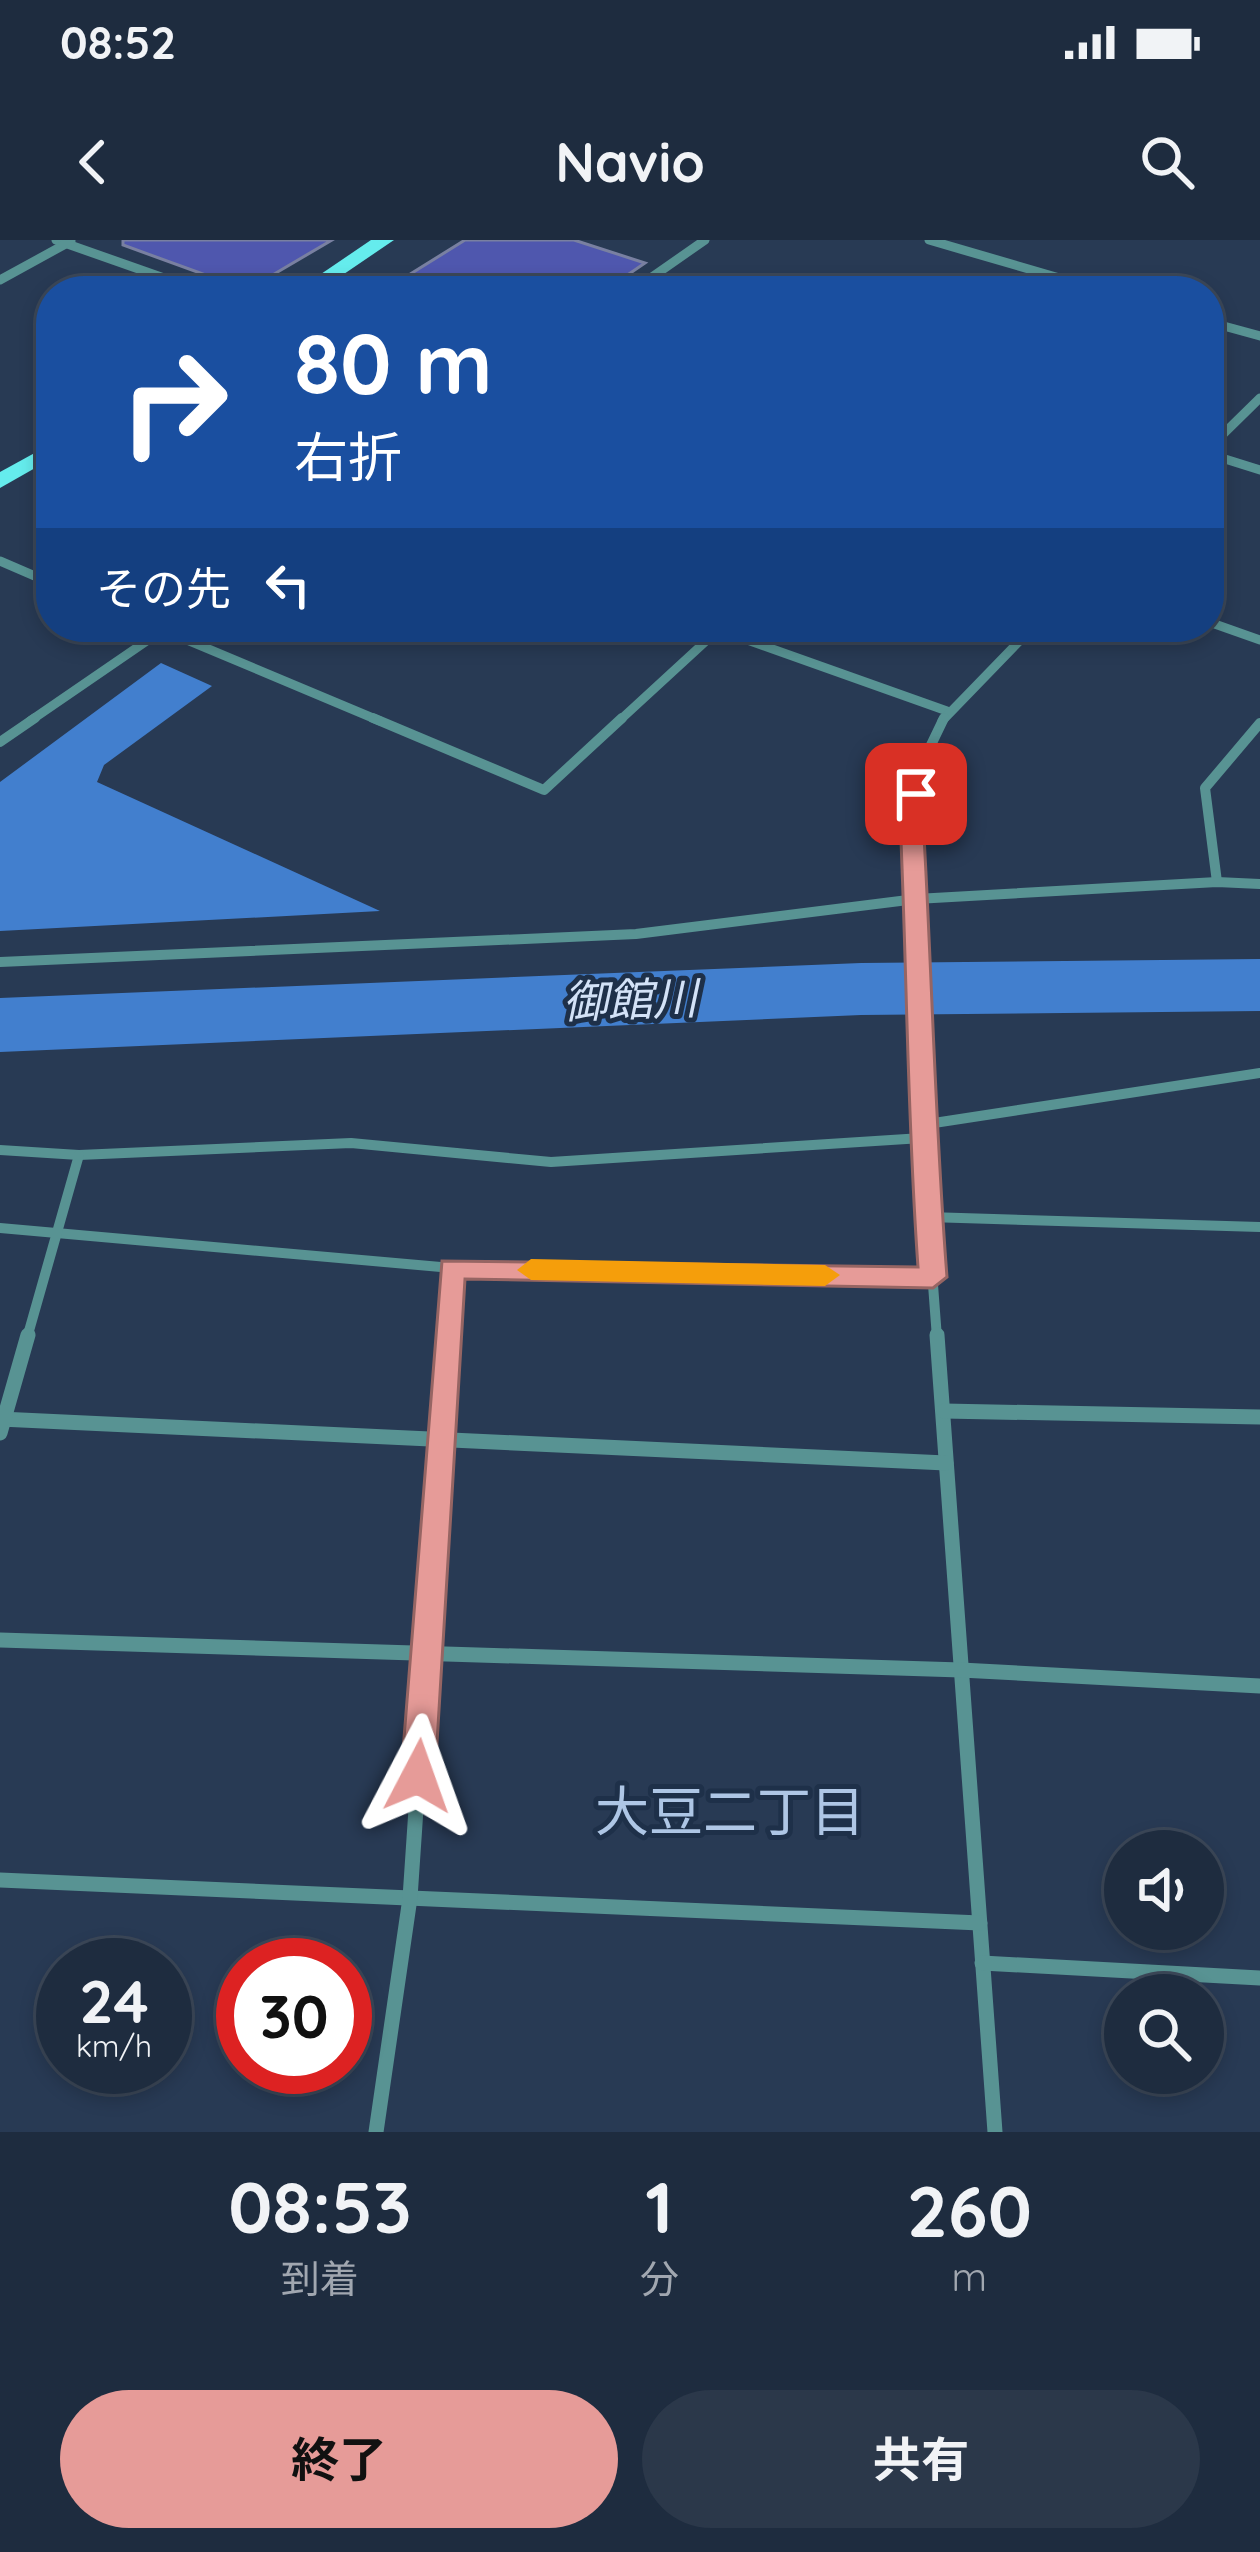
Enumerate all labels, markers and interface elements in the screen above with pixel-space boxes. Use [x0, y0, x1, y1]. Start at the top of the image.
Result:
text: 08:52 [60, 14, 176, 70]
text: Navio [555, 128, 705, 196]
icon: back [60, 129, 126, 195]
icon: search [1134, 129, 1200, 195]
text: 80 m [294, 310, 493, 415]
icon: right [96, 324, 252, 480]
text: 右折 [294, 423, 402, 491]
icon: left [255, 552, 321, 618]
text: その先 [96, 560, 231, 616]
pin [865, 743, 967, 845]
icon: arrive [883, 761, 949, 827]
water label: 御館川 [562, 969, 702, 1029]
position arrow [355, 1713, 481, 1839]
district label: 大豆二丁目 [595, 1777, 865, 1845]
map controls [1104, 1830, 1224, 2094]
button: sound [1104, 1830, 1224, 1950]
speed limit sign: 30 [216, 1938, 372, 2094]
text: 24 [79, 1963, 149, 2038]
button: search [1104, 1974, 1224, 2094]
text: km/h [76, 2027, 152, 2065]
text: 08:53 [228, 2161, 412, 2251]
text: 1 [645, 2161, 673, 2251]
text: 260 [907, 2165, 1032, 2255]
text: m [952, 2252, 987, 2301]
text: 到着 [281, 2254, 359, 2303]
text: 分 [640, 2254, 679, 2303]
button: 終了 [60, 2390, 618, 2528]
button: 共有 [642, 2390, 1200, 2528]

